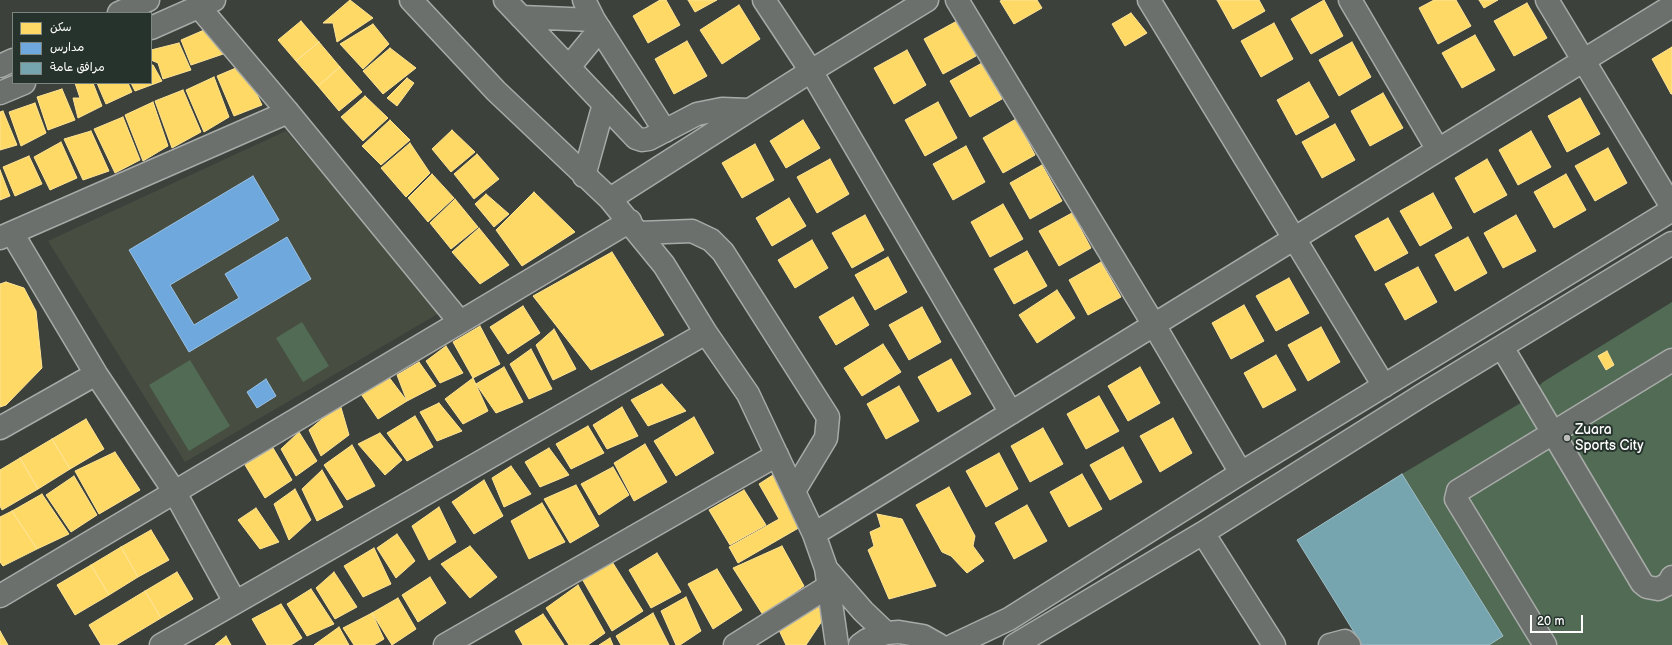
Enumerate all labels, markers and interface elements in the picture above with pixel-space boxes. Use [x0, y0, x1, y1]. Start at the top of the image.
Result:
legend [12, 12, 152, 84]
text: سكن [50, 20, 72, 35]
text: مدارس [50, 40, 84, 55]
text: مرافق عامة [50, 60, 105, 75]
place label: Zuara Sports City [1575, 422, 1643, 454]
marker: Zuara Sports City [1562, 433, 1572, 443]
scale bar [1532, 607, 1585, 633]
text: 20 m [1537, 614, 1564, 629]

